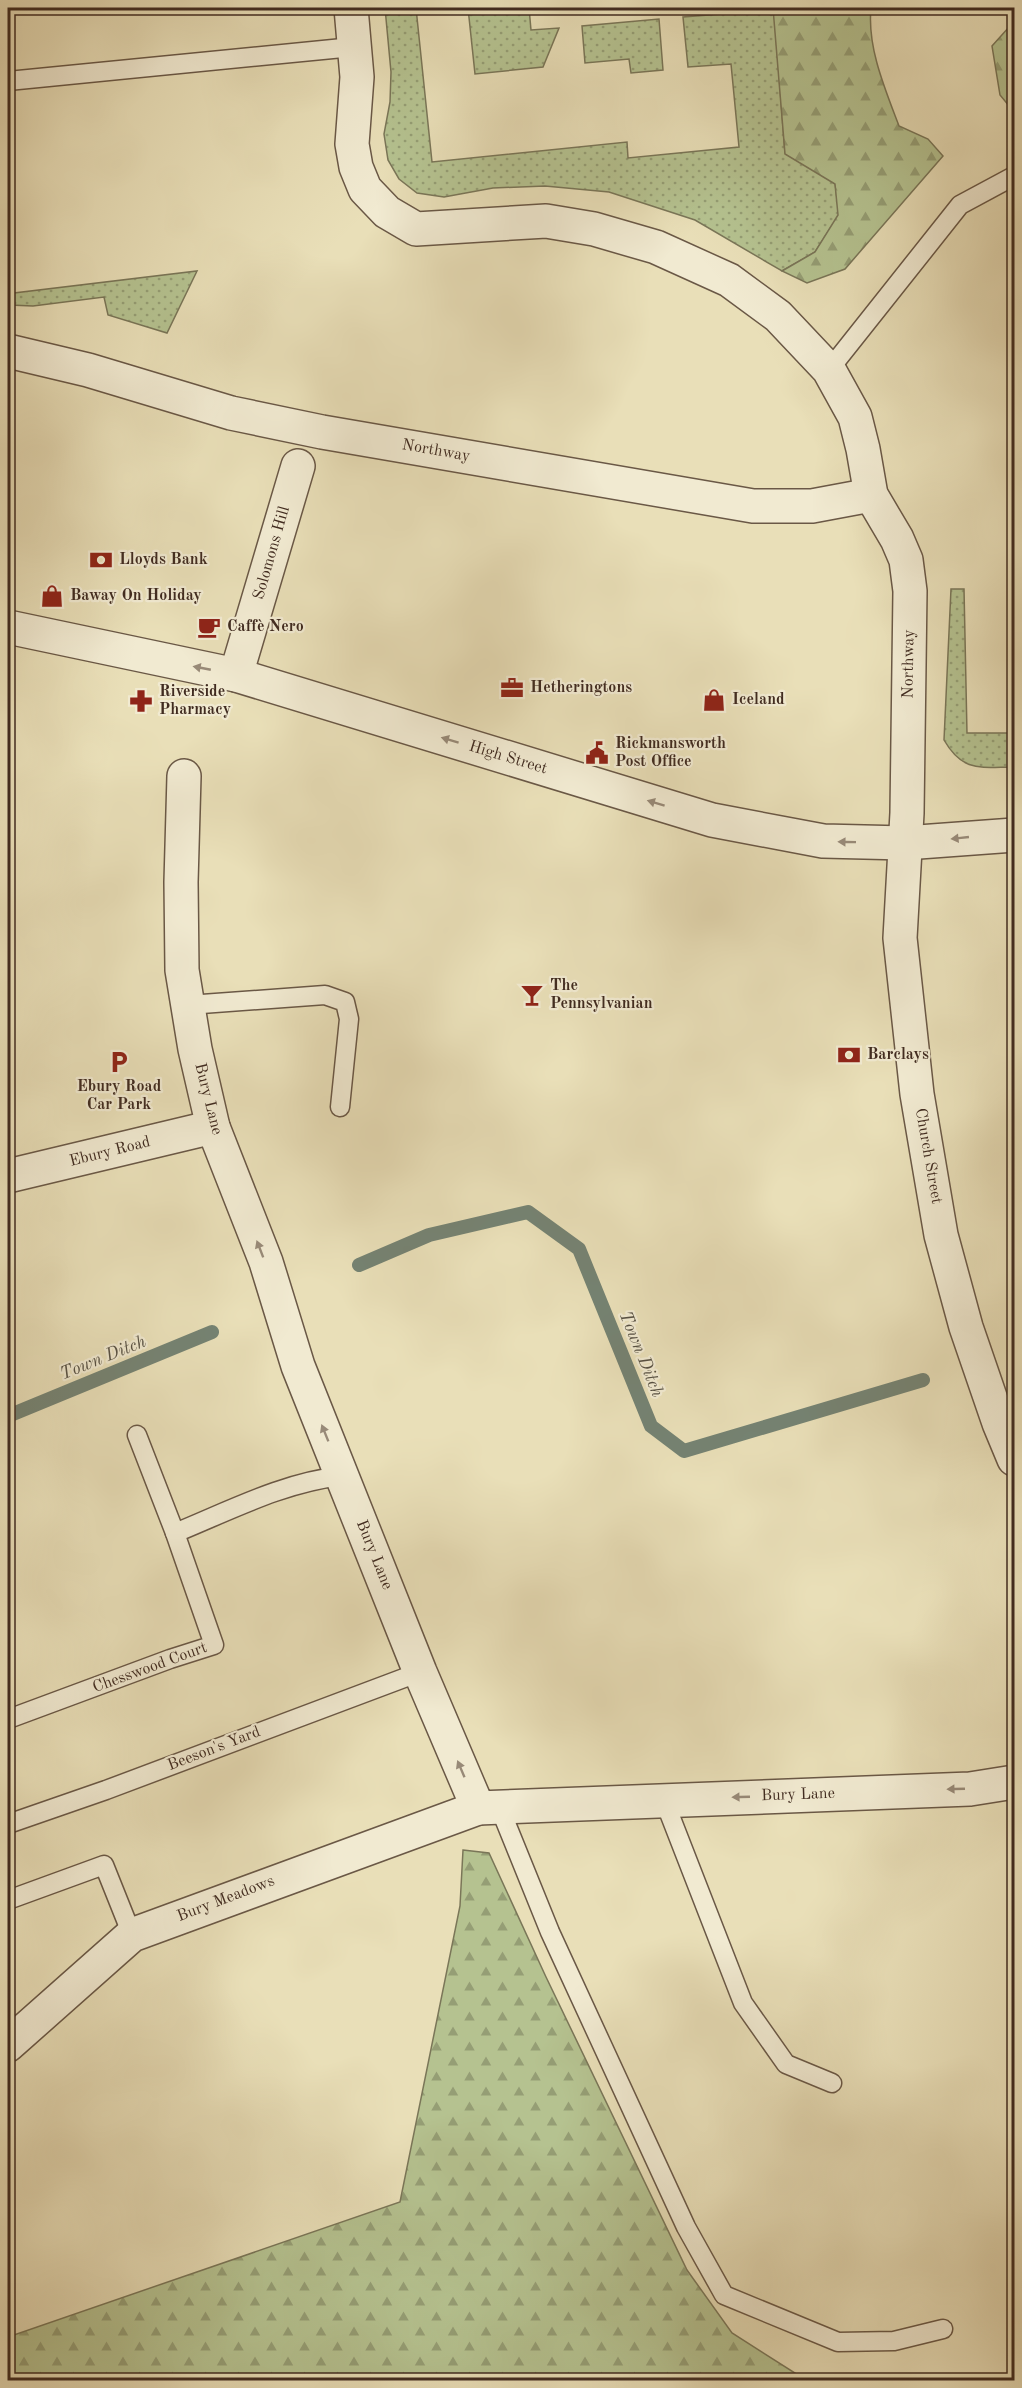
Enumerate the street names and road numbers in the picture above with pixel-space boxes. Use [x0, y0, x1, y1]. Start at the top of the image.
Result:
street label: Northway [401, 437, 472, 465]
street label: Solomons Hill [251, 504, 293, 602]
street label: Northway [900, 629, 918, 699]
street label: High Street [467, 738, 550, 778]
street label: Bury Lane [191, 1061, 225, 1137]
street label: Church Street [912, 1107, 944, 1206]
street label: Ebury Road [68, 1134, 152, 1170]
street label: Bury Lane [353, 1518, 395, 1592]
street label: Chesswood Court [91, 1640, 210, 1696]
street label: Beeson's Yard [165, 1724, 263, 1774]
street label: Bury Lane [761, 1786, 835, 1804]
street label: Bury Meadows [175, 1873, 277, 1925]

